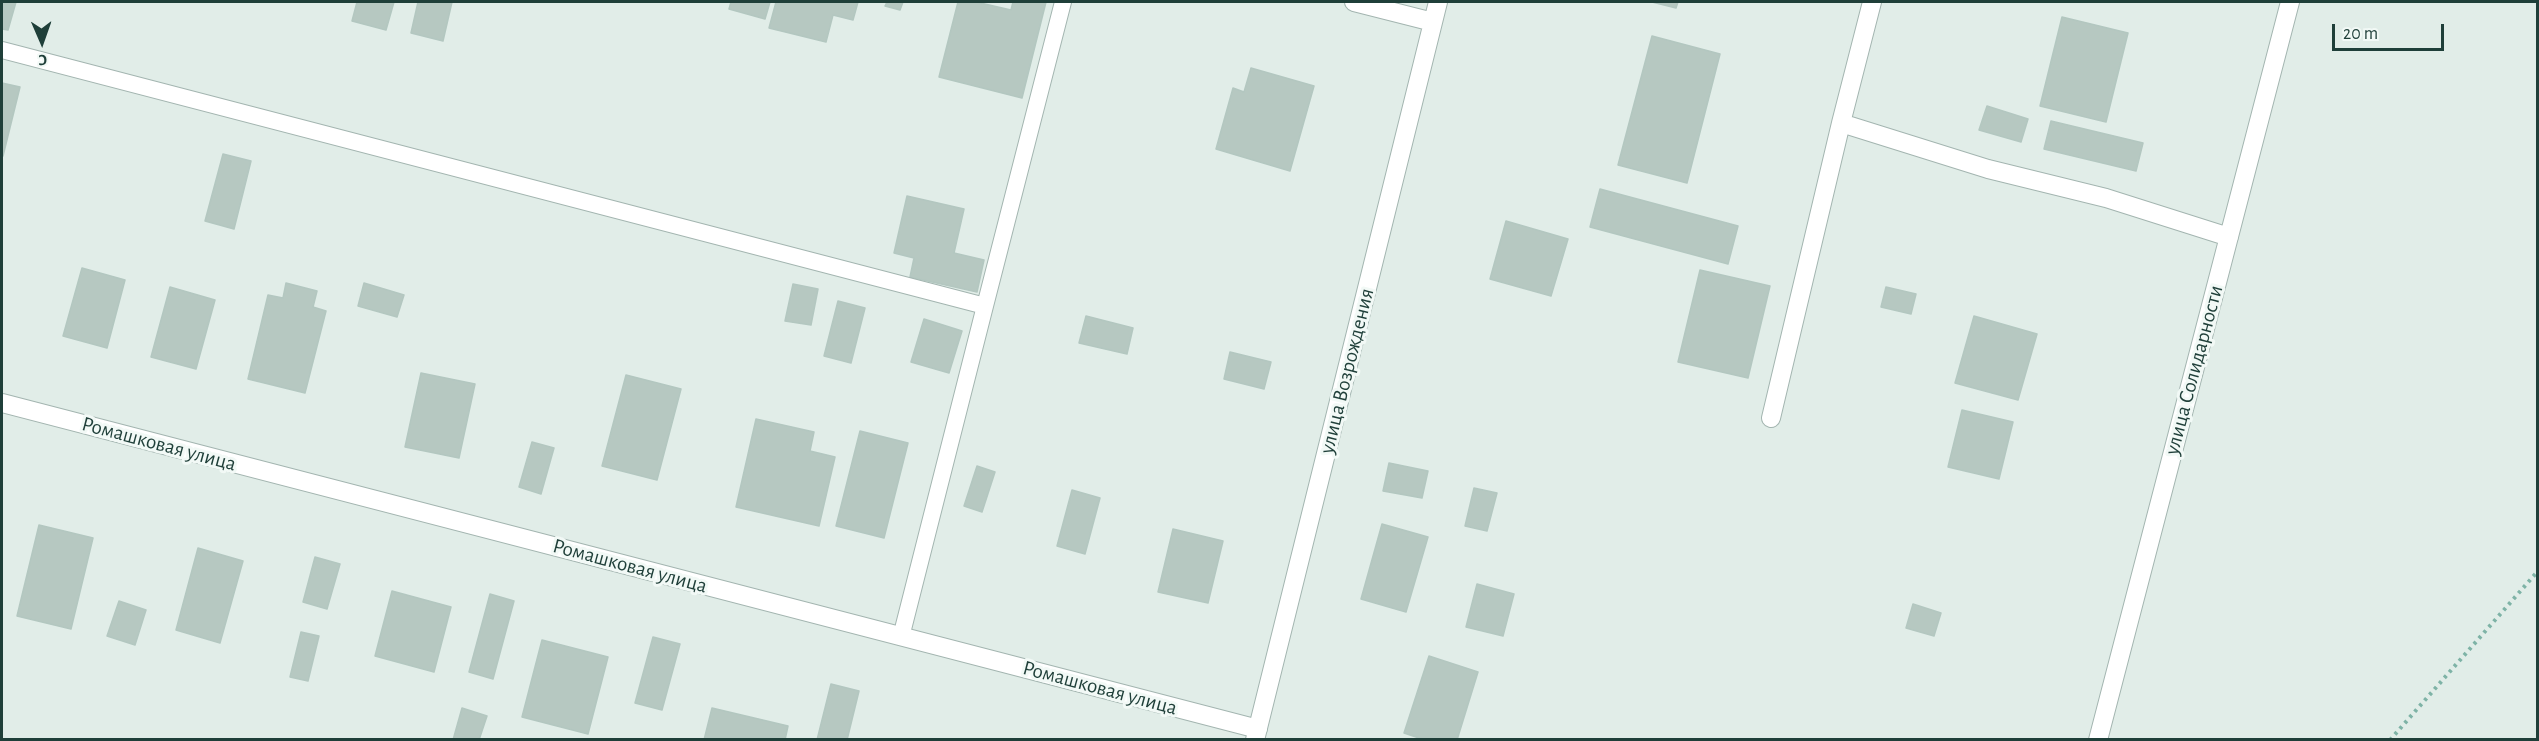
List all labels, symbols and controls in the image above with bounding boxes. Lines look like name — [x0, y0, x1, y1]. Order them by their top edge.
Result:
north arrow — [12, 12, 72, 72]
scale bar — [2335, 12, 2448, 50]
text: 20 m — [2343, 25, 2378, 43]
text: С — [38, 52, 47, 68]
street label: улица Солидарности — [2159, 282, 2229, 458]
street label: улица Возрождения — [1314, 286, 1380, 456]
street label: Ромашковая улица — [79, 411, 239, 477]
street label: Ромашковая улица — [550, 533, 710, 599]
street label: Ромашковая улица — [1020, 655, 1180, 721]

